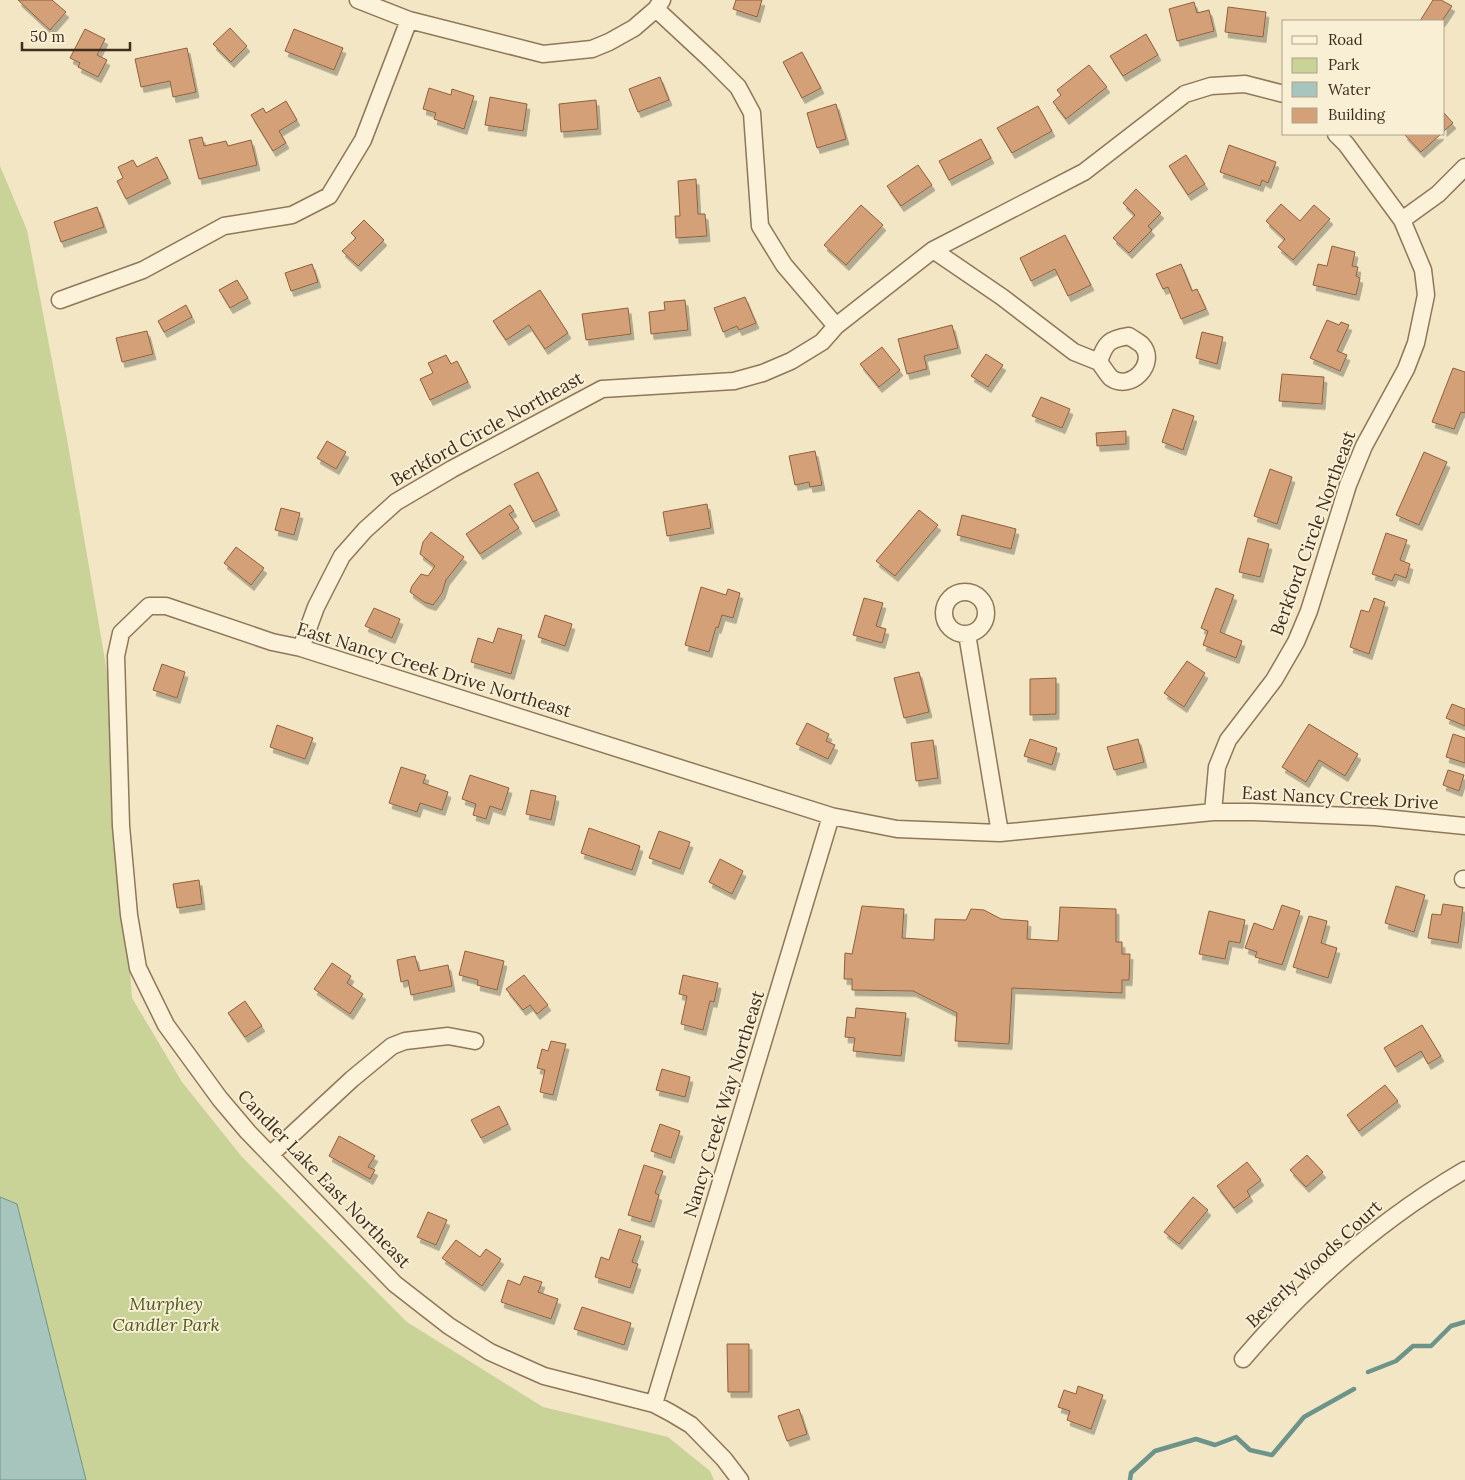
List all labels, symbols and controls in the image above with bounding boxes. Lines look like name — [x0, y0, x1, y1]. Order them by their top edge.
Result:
scale bar — [22, 20, 130, 52]
legend — [1282, 20, 1445, 135]
text: 50 m — [30, 27, 65, 46]
text: Road — [1328, 30, 1363, 49]
text: Park — [1328, 55, 1359, 74]
text: Water — [1328, 80, 1371, 99]
text: Building — [1328, 105, 1386, 124]
street label: Berkford Circle Northeast — [387, 366, 587, 491]
street label: Berkford Circle Northeast — [1265, 427, 1360, 638]
street label: East Nancy Creek Drive Northeast — [294, 617, 574, 722]
street label: East Nancy Creek Drive — [1241, 781, 1439, 814]
street label: Nancy Creek Way Northeast — [678, 988, 769, 1220]
street label: Candler Lake East Northeast — [233, 1085, 416, 1273]
street label: Beverly Woods Court — [1241, 1195, 1386, 1332]
park label: Murphey Candler Park — [112, 1292, 220, 1336]

